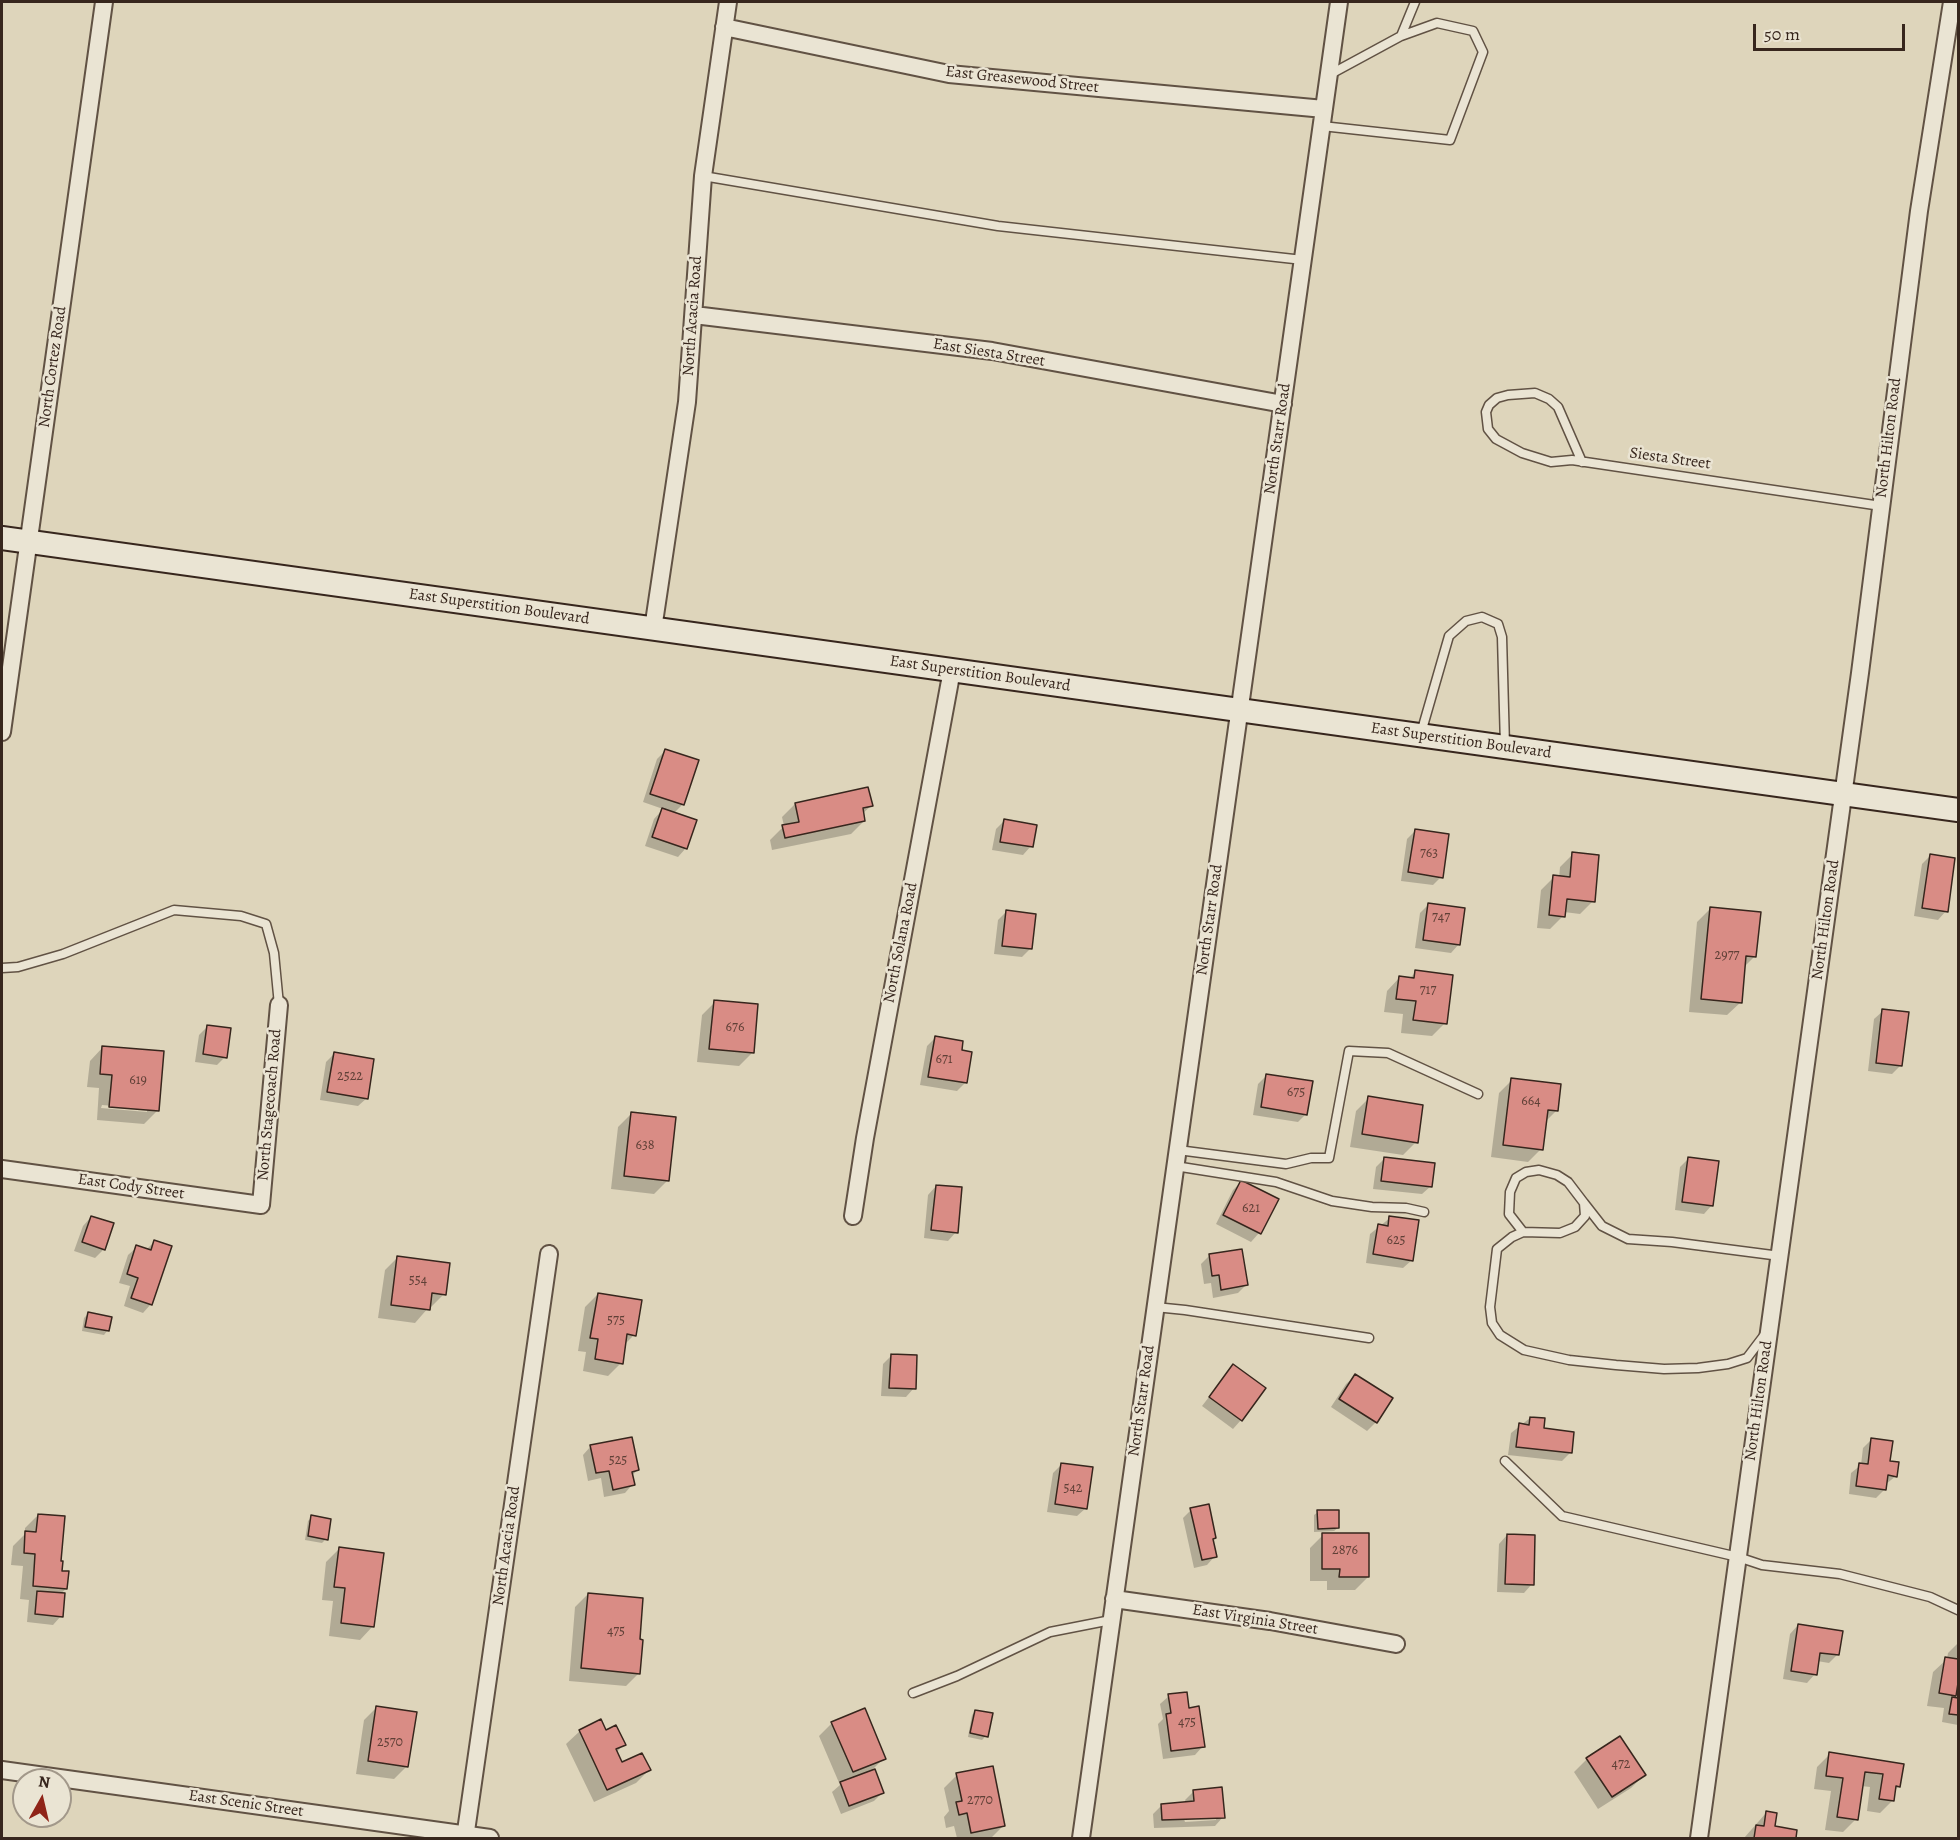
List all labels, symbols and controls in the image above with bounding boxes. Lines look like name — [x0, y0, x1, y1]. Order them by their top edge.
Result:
scale bar — [1756, 12, 1908, 50]
text: 50 m — [1764, 22, 1800, 46]
street label: East Greasewood Street — [944, 62, 1100, 98]
street label: North Acacia Road — [679, 255, 707, 377]
street label: North Cortez Road — [35, 305, 71, 429]
street label: East Siesta Street — [932, 335, 1046, 371]
street label: North Hilton Road — [1872, 377, 1906, 499]
street label: North Starr Road — [1261, 382, 1295, 496]
street label: Siesta Street — [1628, 444, 1712, 474]
street label: East Superstition Boulevard — [407, 585, 591, 629]
street label: East Superstition Boulevard — [888, 652, 1072, 696]
street label: East Superstition Boulevard — [1369, 719, 1553, 763]
house number: 763 — [1420, 846, 1438, 862]
street label: North Hilton Road — [1808, 859, 1844, 981]
street label: North Starr Road — [1193, 863, 1227, 977]
street label: North Solana Road — [880, 881, 922, 1005]
house number: 747 — [1432, 910, 1450, 926]
house number: 2977 — [1715, 948, 1739, 964]
house number: 717 — [1420, 983, 1436, 999]
house number: 676 — [726, 1020, 744, 1036]
street label: North Stagecoach Road — [254, 1028, 286, 1182]
house number: 671 — [935, 1052, 953, 1068]
house number: 2522 — [337, 1069, 363, 1085]
house number: 619 — [129, 1073, 147, 1089]
house number: 675 — [1287, 1085, 1305, 1101]
house number: 664 — [1521, 1094, 1541, 1110]
house number: 638 — [635, 1138, 655, 1154]
street label: East Cody Street — [76, 1170, 186, 1204]
house number: 621 — [1242, 1201, 1260, 1217]
house number: 625 — [1386, 1233, 1406, 1249]
house number: 554 — [409, 1273, 427, 1289]
house number: 575 — [607, 1313, 625, 1329]
street label: North Hilton Road — [1741, 1340, 1777, 1462]
street label: North Starr Road — [1125, 1344, 1159, 1458]
house number: 525 — [609, 1453, 627, 1469]
house number: 542 — [1063, 1481, 1083, 1497]
street label: North Acacia Road — [489, 1485, 525, 1607]
house number: 2876 — [1332, 1543, 1358, 1559]
street label: East Virginia Street — [1191, 1601, 1319, 1639]
house number: 475 — [607, 1624, 625, 1640]
house number: 475 — [1178, 1715, 1196, 1731]
house number: 2570 — [377, 1735, 403, 1751]
house number: 472 — [1612, 1757, 1630, 1773]
north arrow — [12, 1768, 72, 1828]
text: N — [37, 1770, 52, 1794]
street label: East Scenic Street — [187, 1786, 305, 1822]
house number: 2770 — [967, 1793, 993, 1809]

